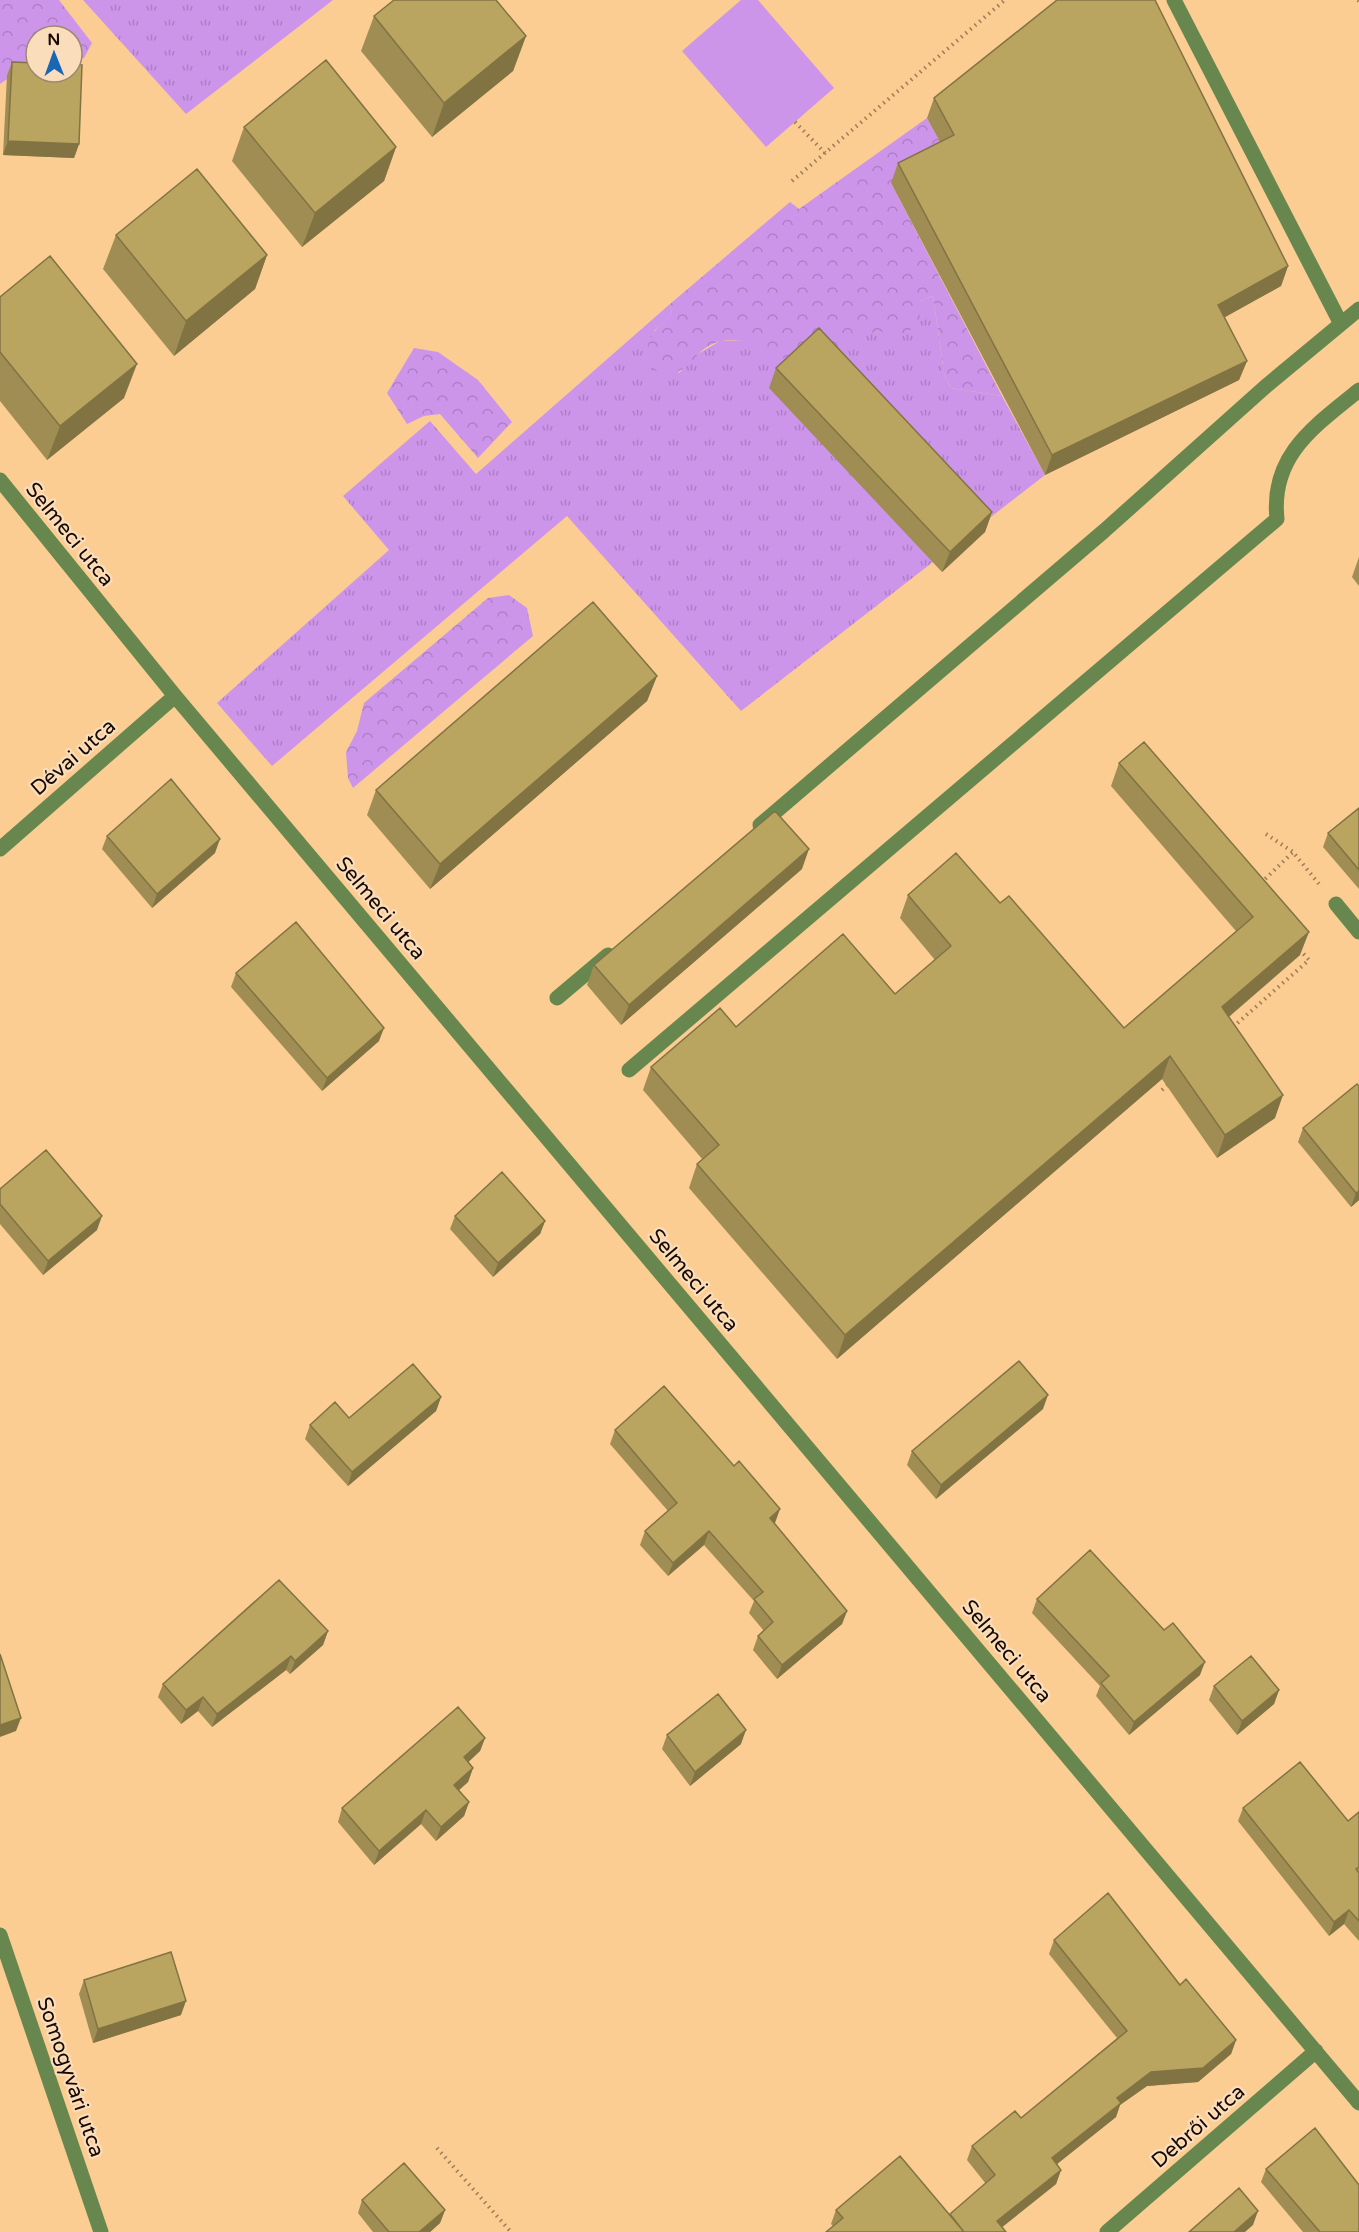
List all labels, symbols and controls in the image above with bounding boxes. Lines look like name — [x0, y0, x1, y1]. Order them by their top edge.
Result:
north arrow — [24, 24, 84, 84]
text: N — [47, 30, 60, 50]
street label: Selmeci utca — [20, 477, 119, 591]
street label: Dévai utca — [26, 714, 121, 801]
street label: Selmeci utca — [330, 852, 431, 965]
street label: Selmeci utca — [643, 1224, 744, 1337]
street label: Selmeci utca — [956, 1595, 1057, 1708]
street label: Somogyvári utca — [31, 1994, 110, 2160]
street label: Debrői utca — [1147, 2079, 1250, 2174]

